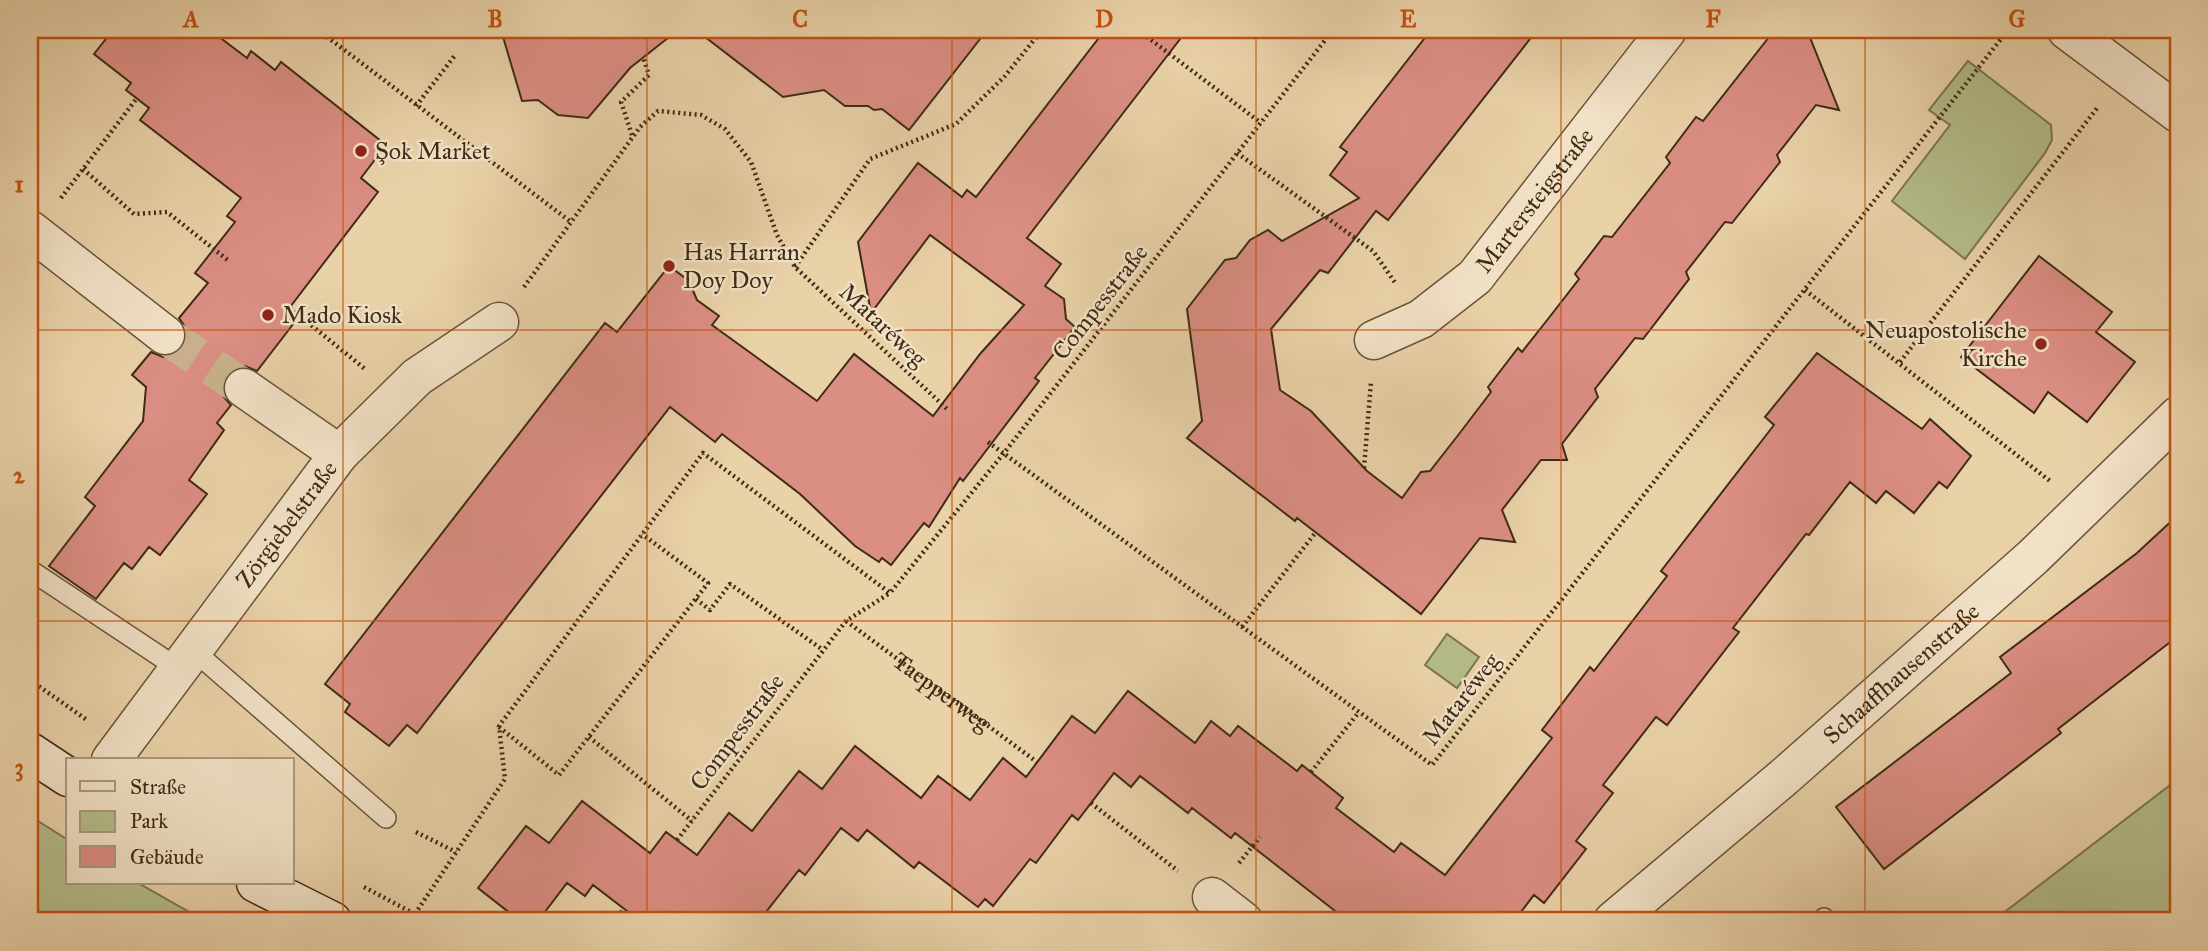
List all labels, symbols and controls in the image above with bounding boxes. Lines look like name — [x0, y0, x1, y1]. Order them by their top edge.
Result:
text: A — [181, 5, 199, 33]
text: B — [487, 5, 503, 33]
text: C — [792, 5, 808, 33]
text: D — [1095, 5, 1113, 33]
text: E — [1400, 5, 1417, 33]
text: F — [1705, 5, 1721, 33]
text: G — [2009, 5, 2026, 33]
street label: Martersteigstraße — [1469, 122, 1600, 279]
place label: Şok Market — [375, 136, 491, 166]
marker: Şok Market — [353, 143, 369, 159]
text: 1 — [14, 170, 24, 198]
place label: Has Harran Doy Doy — [683, 237, 800, 295]
street label: Compesstraße — [1046, 238, 1154, 366]
marker: Has Harran Doy Doy — [661, 258, 677, 274]
street label: Mataréweg — [833, 277, 934, 374]
place label: Mado Kiosk — [282, 300, 403, 330]
marker: Mado Kiosk — [260, 307, 276, 323]
place label: Neuapostolische Kirche — [1865, 315, 2027, 373]
marker: Neuapostolische Kirche — [2033, 336, 2049, 352]
street label: Zörgiebelstraße — [230, 455, 344, 594]
text: 2 — [13, 461, 25, 489]
street label: Schaaffhausenstraße — [1817, 596, 1986, 750]
street label: Taepperweg — [887, 645, 998, 738]
street label: Mataréweg — [1416, 646, 1507, 751]
street label: Compesstraße — [683, 668, 791, 796]
text: 3 — [14, 753, 24, 782]
legend — [66, 758, 294, 884]
text: Straße — [130, 774, 186, 800]
text: Park — [130, 808, 168, 834]
text: Gebäude — [130, 844, 204, 870]

